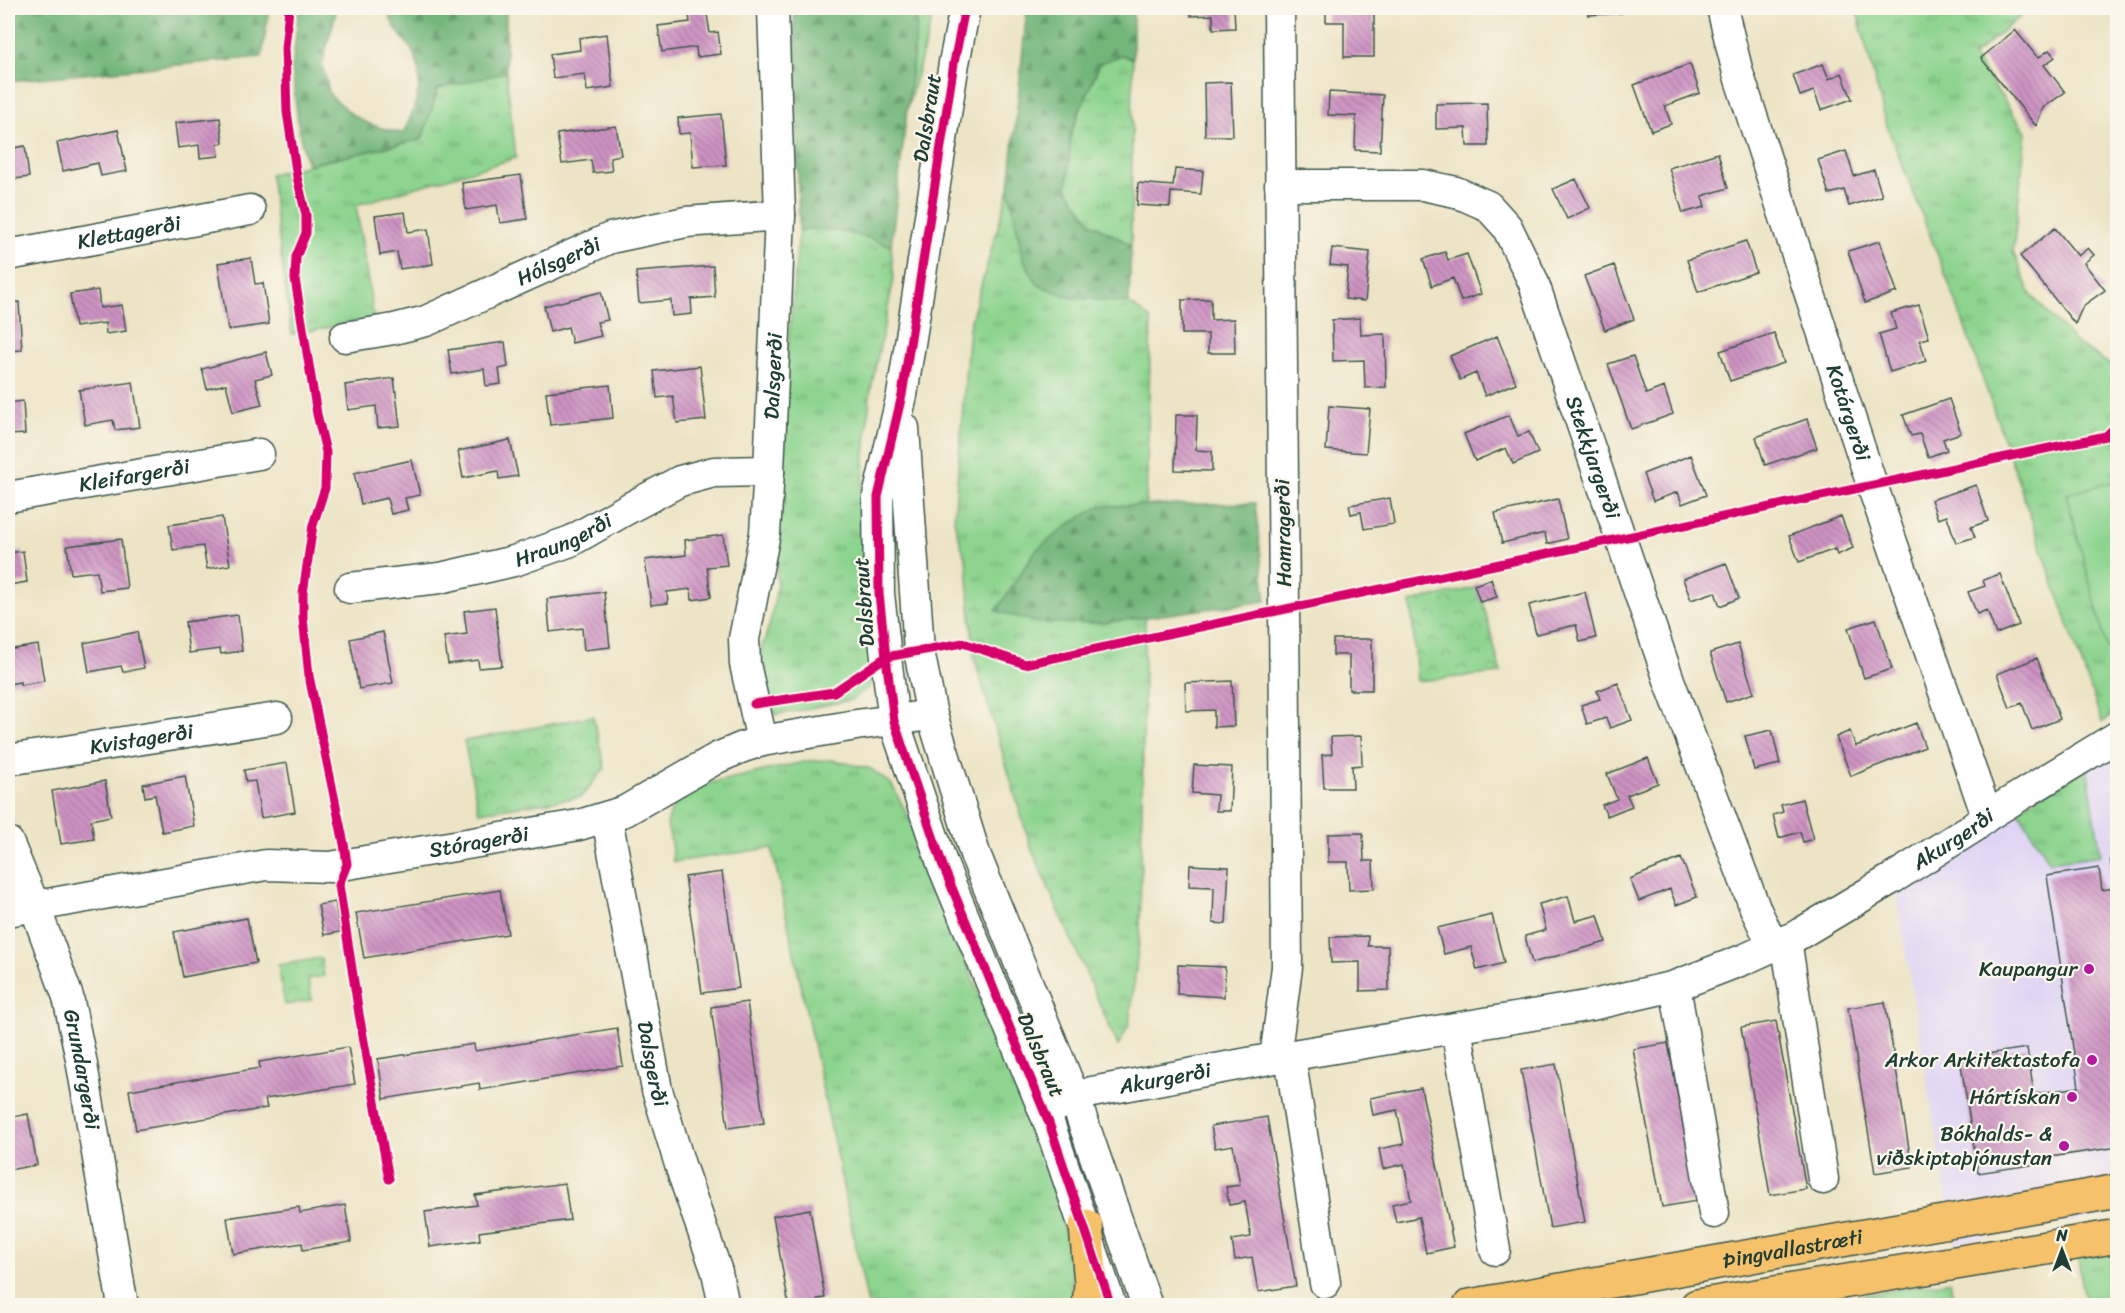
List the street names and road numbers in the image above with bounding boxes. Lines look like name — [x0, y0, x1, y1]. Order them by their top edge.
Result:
street label: Dalsbraut — [901, 71, 953, 165]
street label: Klettagerði — [74, 204, 185, 261]
street label: Hólsgerði — [510, 225, 608, 297]
street label: Dalsgerði — [752, 331, 794, 420]
street label: Kotárgerði — [1815, 359, 1882, 467]
street label: Stekkjargerði — [1554, 390, 1632, 525]
street label: Kleifargerði — [76, 447, 194, 504]
street label: Hamragerði — [1263, 477, 1303, 587]
street label: Hraungerði — [509, 502, 621, 578]
street label: Dalsbraut — [842, 556, 886, 648]
street label: Kvistagerði — [87, 712, 197, 766]
street label: Akurgerði — [1903, 796, 2003, 881]
street label: Stóragerði — [426, 815, 533, 869]
street label: Grundargerði — [52, 1006, 112, 1134]
street label: Dalsbraut — [1006, 1006, 1076, 1104]
street label: Dalsgerði — [626, 1018, 680, 1113]
street label: Akurgerði — [1115, 1051, 1215, 1106]
street label: Þingvallastræti — [1720, 1217, 1867, 1280]

